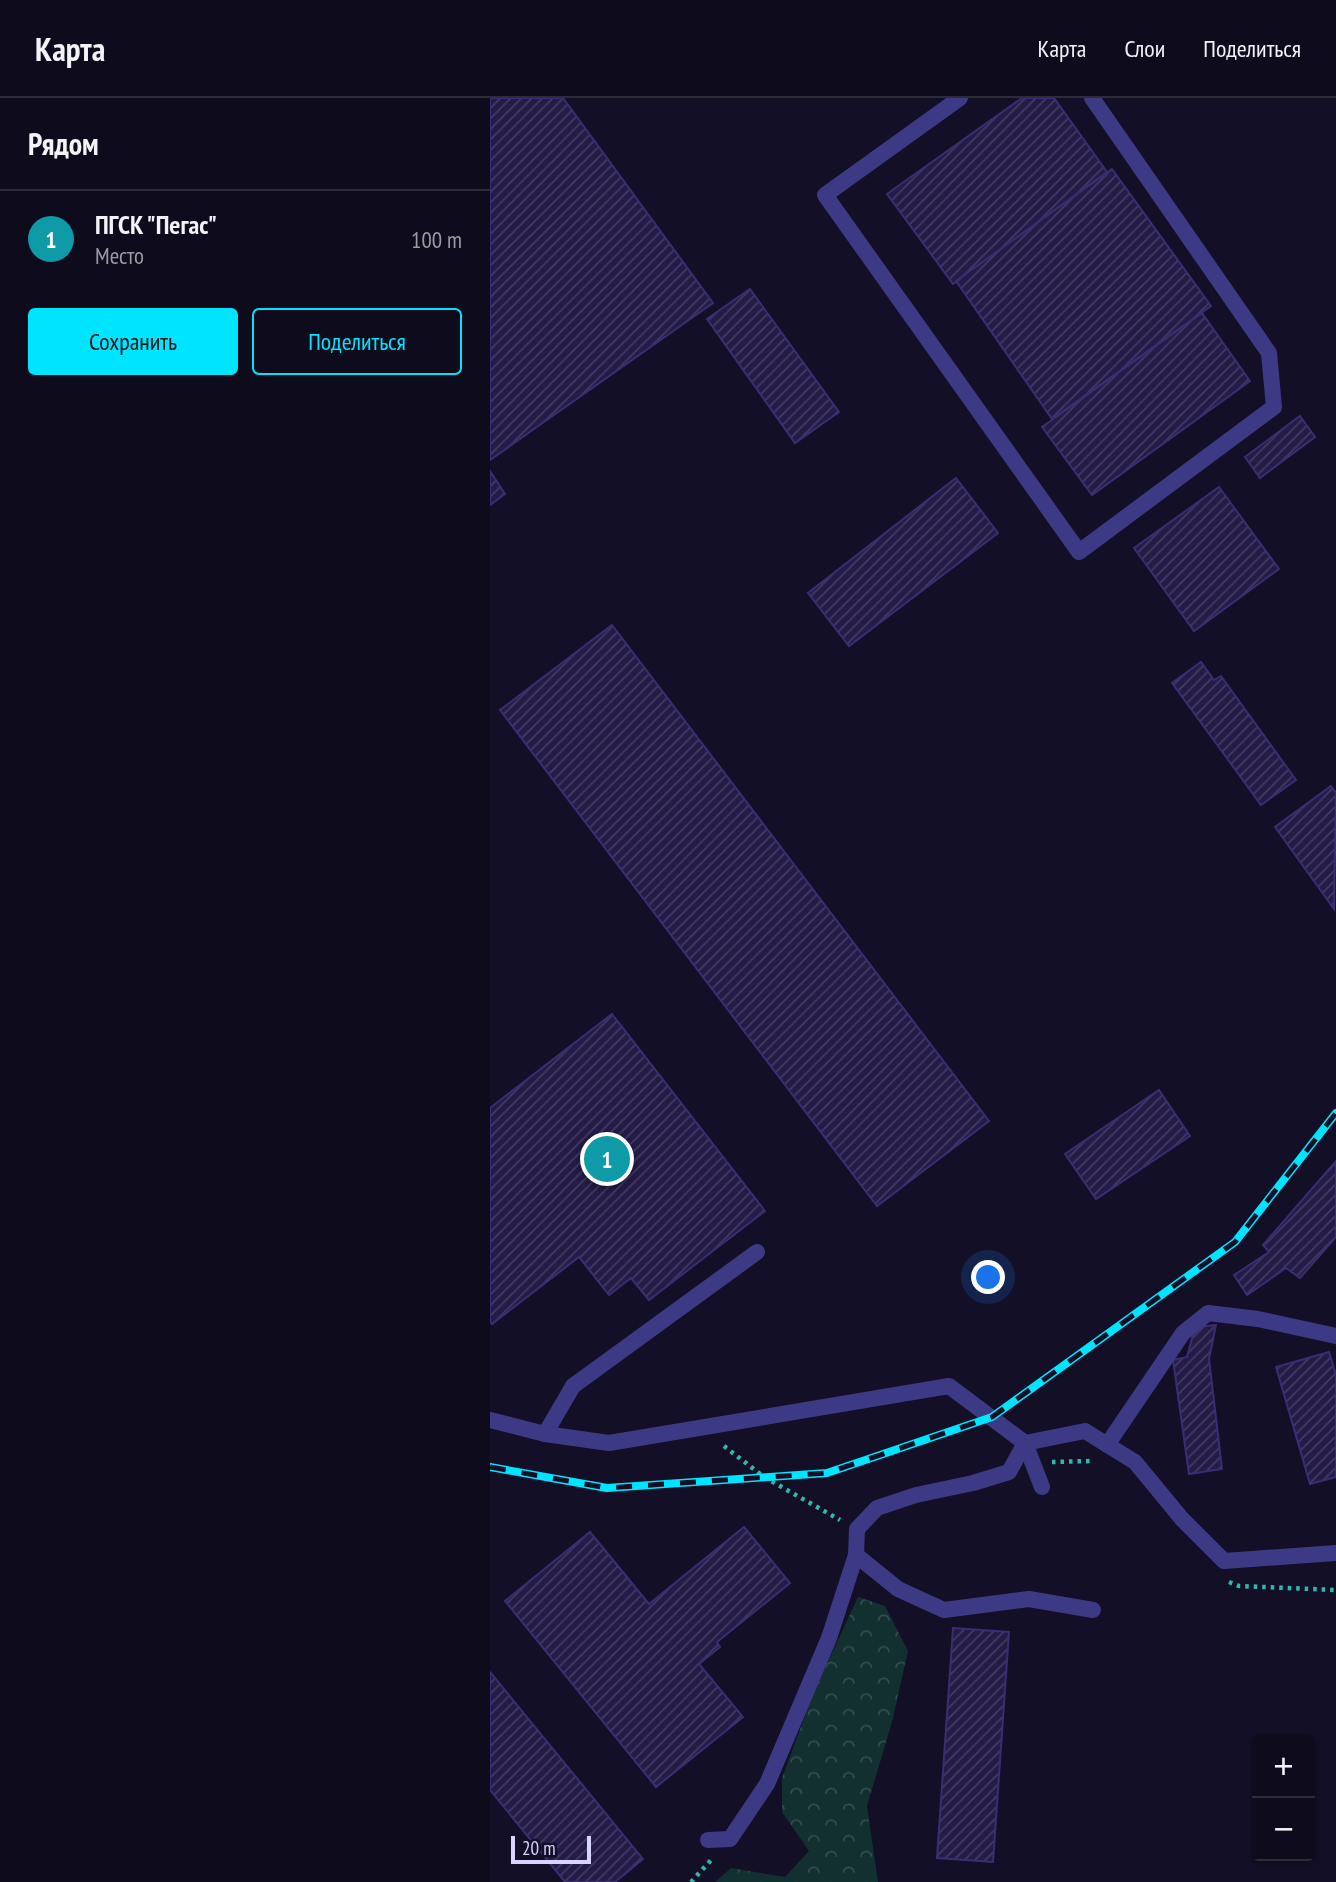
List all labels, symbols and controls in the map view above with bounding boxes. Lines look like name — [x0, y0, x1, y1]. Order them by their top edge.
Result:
text: Карта — [35, 27, 105, 70]
text: Карта — [1038, 33, 1086, 64]
text: Слои — [1124, 33, 1165, 64]
text: Поделиться — [1203, 33, 1301, 64]
text: Рядом — [28, 124, 99, 163]
text: ПГСК "Пегас" — [95, 208, 217, 241]
text: 1 — [46, 225, 57, 254]
text: 100 m — [411, 225, 462, 254]
text: Место — [95, 241, 144, 270]
button: Сохранить — [28, 308, 238, 375]
button: Поделиться — [252, 308, 462, 375]
pin: 1 — [584, 1133, 630, 1185]
your location — [971, 1260, 1005, 1294]
map controls — [1252, 1735, 1315, 1861]
button: + — [1252, 1735, 1315, 1798]
button: − — [1252, 1798, 1315, 1861]
scale bar — [511, 1833, 592, 1865]
text: 20 m — [522, 1836, 556, 1860]

